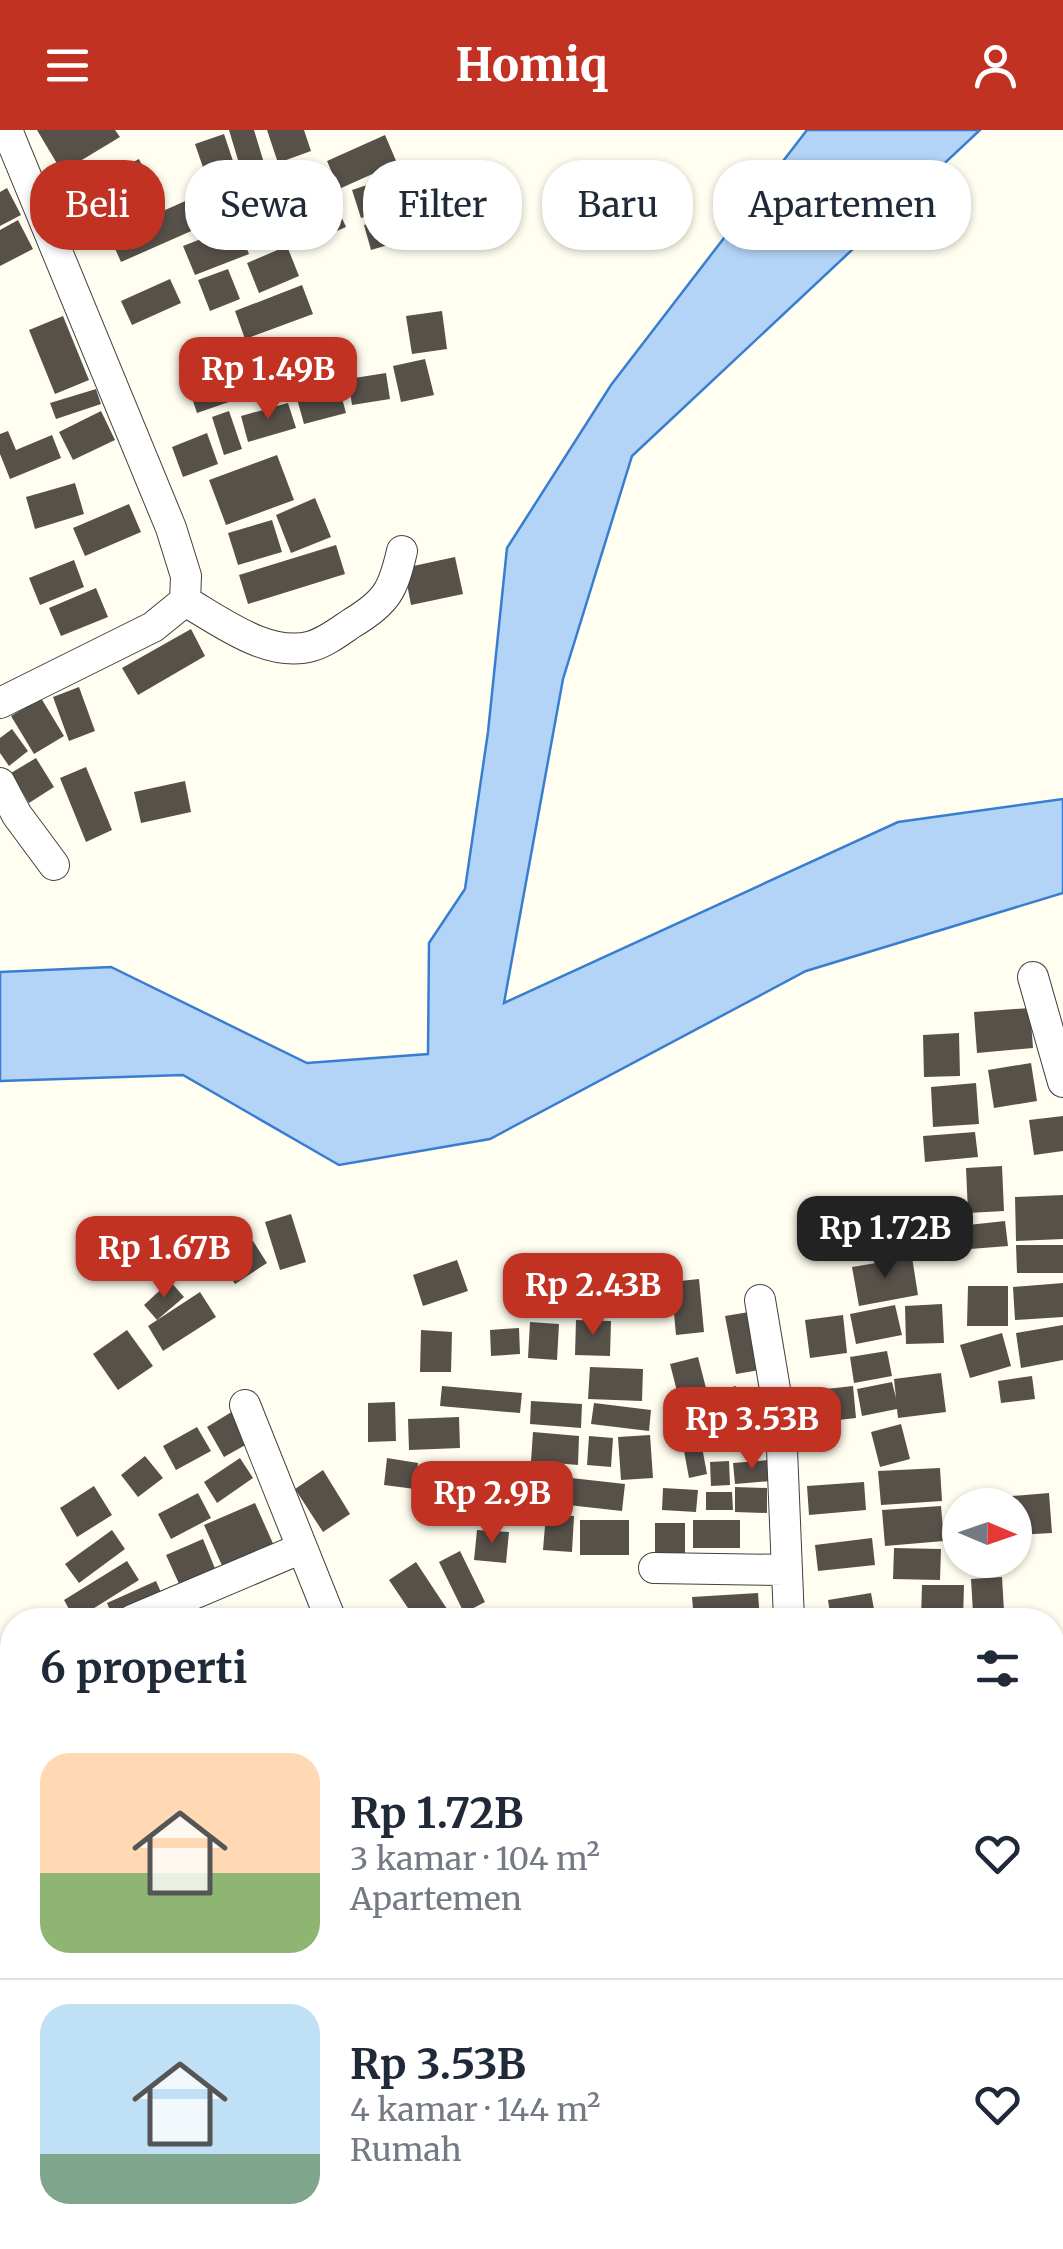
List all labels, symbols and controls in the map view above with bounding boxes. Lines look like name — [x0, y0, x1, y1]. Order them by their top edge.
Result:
text: Homiq — [455, 37, 608, 93]
icon: menu — [40, 38, 95, 93]
icon: person — [968, 38, 1023, 93]
chip: Beli — [30, 160, 165, 250]
chip: Sewa — [185, 160, 343, 250]
chip: Filter — [363, 160, 522, 250]
chip: Baru — [542, 160, 693, 250]
chip: Apartemen — [713, 160, 971, 250]
pin: Rp 1.49B — [165, 337, 371, 422]
text: Rp 1.49B — [201, 349, 335, 389]
pin: Rp 1.72B — [782, 1196, 988, 1281]
text: Rp 1.72B — [819, 1208, 951, 1248]
pin: Rp 1.67B — [61, 1216, 267, 1301]
text: Rp 1.67B — [98, 1228, 230, 1268]
pin: Rp 2.43B — [490, 1253, 696, 1338]
text: Rp 2.43B — [525, 1265, 661, 1305]
pin: Rp 3.53B — [649, 1387, 855, 1472]
text: Rp 3.53B — [685, 1399, 819, 1439]
pin: Rp 2.9B — [400, 1461, 584, 1546]
text: Rp 2.9B — [433, 1473, 551, 1513]
north arrow — [942, 1488, 1032, 1578]
map controls — [942, 1488, 1032, 1578]
icon: filters — [970, 1641, 1025, 1696]
text: 6 properti — [40, 1642, 247, 1694]
text: Rp 1.72B — [350, 1787, 523, 1839]
icon: home — [120, 1793, 240, 1913]
icon: heart — [970, 1826, 1025, 1881]
text: 3 kamar · 104 m² — [350, 1839, 600, 1879]
text: Apartemen — [350, 1879, 522, 1919]
text: Rp 3.53B — [350, 2038, 526, 2090]
icon: home — [120, 2044, 240, 2164]
icon: heart — [970, 2077, 1025, 2132]
text: 4 kamar · 144 m² — [350, 2090, 600, 2130]
text: Rumah — [350, 2130, 462, 2170]

